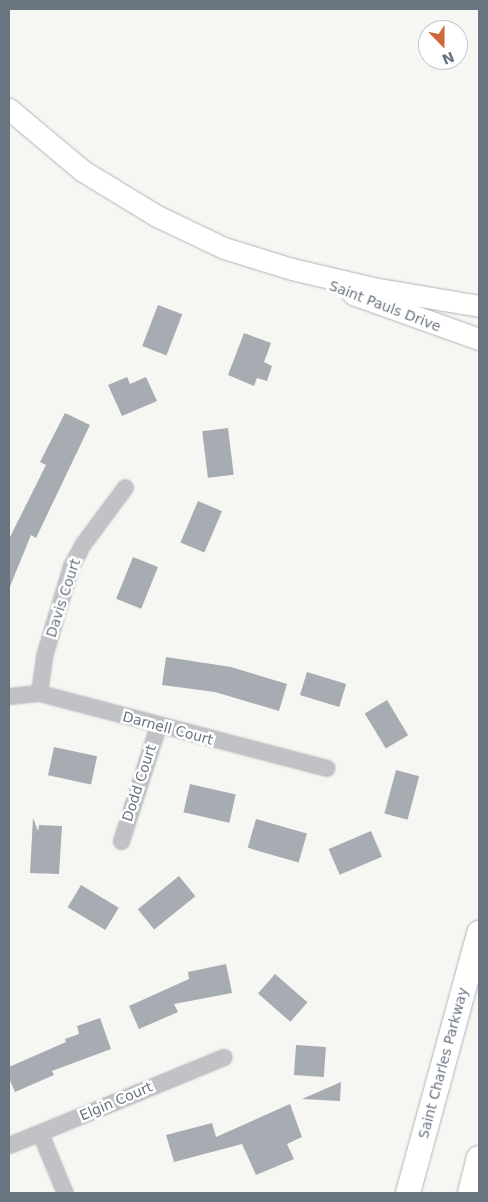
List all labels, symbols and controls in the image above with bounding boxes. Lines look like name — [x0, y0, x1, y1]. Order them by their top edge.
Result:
north arrow — [418, 20, 468, 70]
text: N — [440, 48, 457, 68]
street label: Saint Pauls Drive — [327, 277, 443, 335]
street label: Davis Court — [42, 557, 84, 639]
street label: Darnell Court — [121, 708, 215, 748]
street label: Dodd Court — [119, 742, 159, 824]
street label: Saint Charles Parkway — [415, 985, 471, 1141]
street label: Elgin Court — [77, 1078, 155, 1124]

